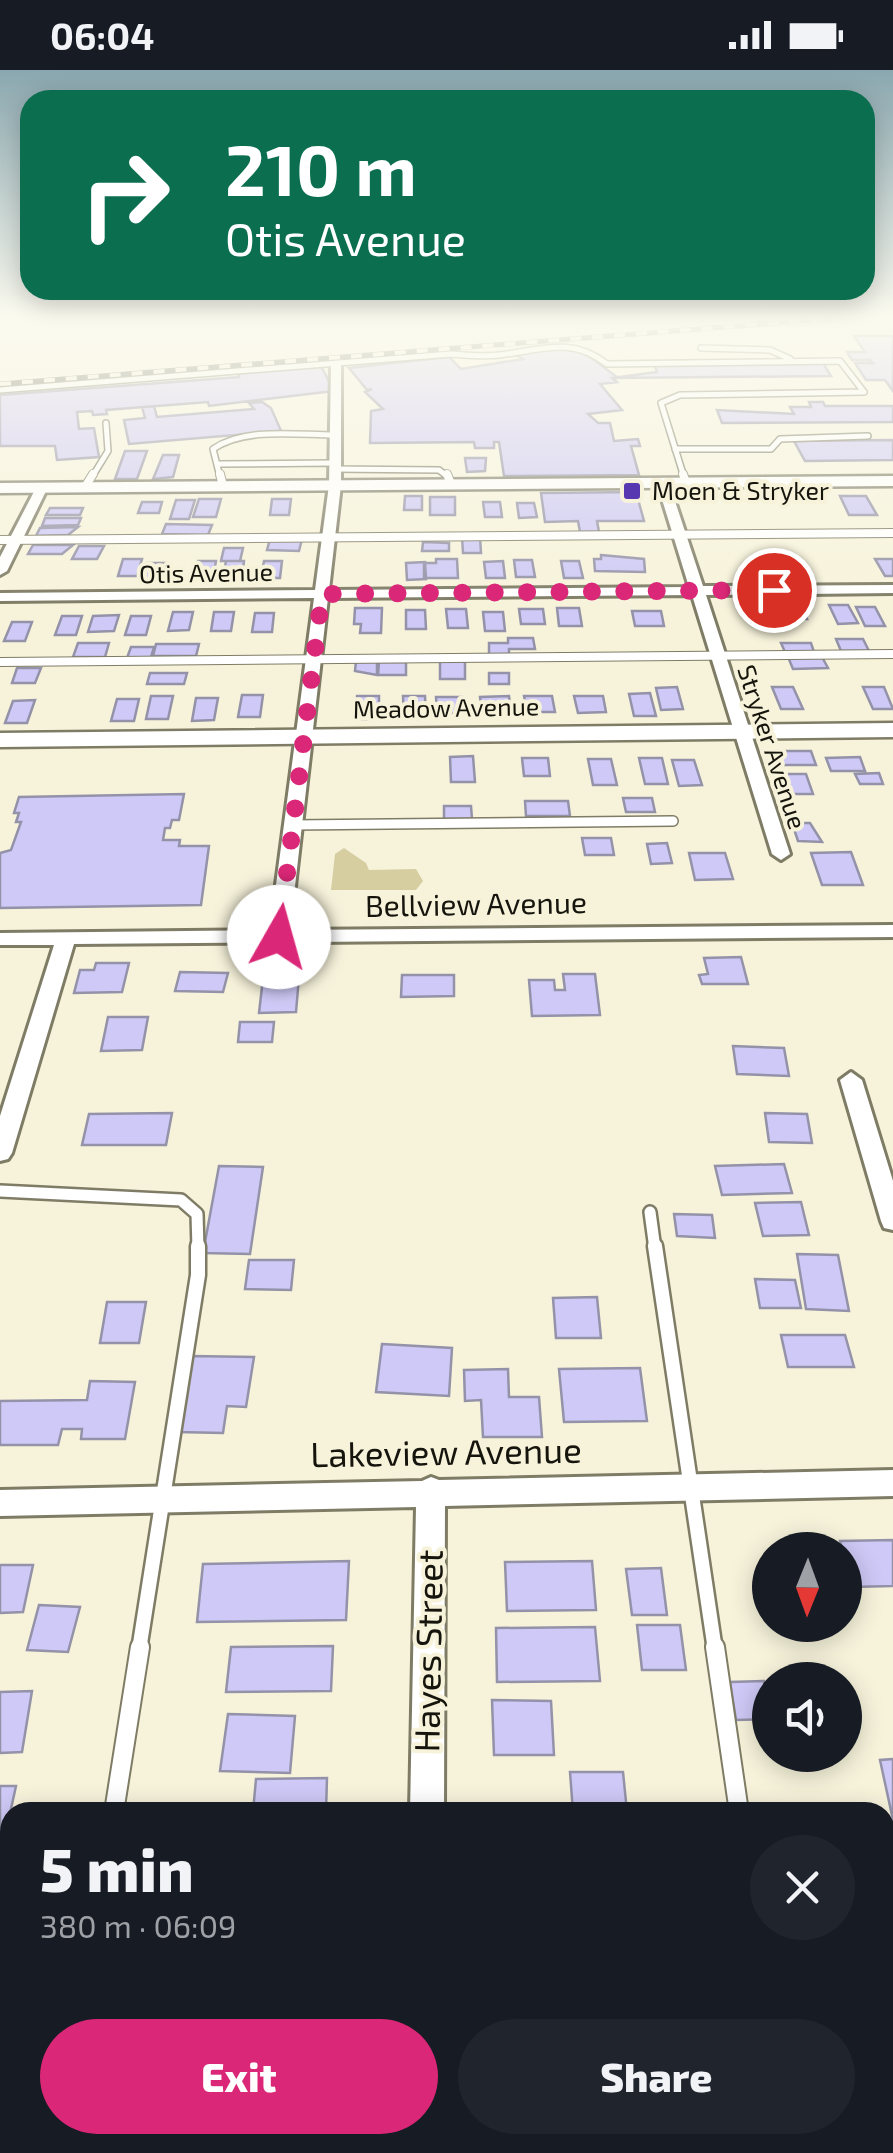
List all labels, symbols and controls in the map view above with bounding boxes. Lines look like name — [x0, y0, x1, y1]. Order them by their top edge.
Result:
text: 06:04 — [50, 12, 154, 58]
text: 210 m — [225, 126, 417, 210]
icon: right — [60, 130, 190, 260]
text: Otis Avenue — [225, 211, 466, 265]
place label: Moen & Stryker — [652, 475, 829, 505]
marker: Moen & Stryker — [621, 480, 643, 502]
pin — [732, 548, 817, 633]
street label: Otis Avenue — [139, 556, 273, 588]
icon: arrive — [747, 563, 802, 618]
street label: Stryker Avenue — [732, 661, 814, 832]
street label: Meadow Avenue — [353, 690, 539, 724]
street label: Bellview Avenue — [365, 883, 587, 923]
position arrow — [227, 885, 331, 989]
street label: Lakeview Avenue — [310, 1428, 582, 1474]
north arrow — [752, 1532, 862, 1642]
map controls — [752, 1532, 862, 1772]
street label: Hayes Street — [404, 1549, 450, 1753]
button: sound — [752, 1662, 862, 1772]
text: 5 min — [40, 1832, 194, 1904]
button: close — [750, 1835, 855, 1940]
text: 380 m · 06:09 — [40, 1906, 236, 1944]
button: Exit — [40, 2019, 438, 2134]
button: Share — [458, 2019, 855, 2134]

